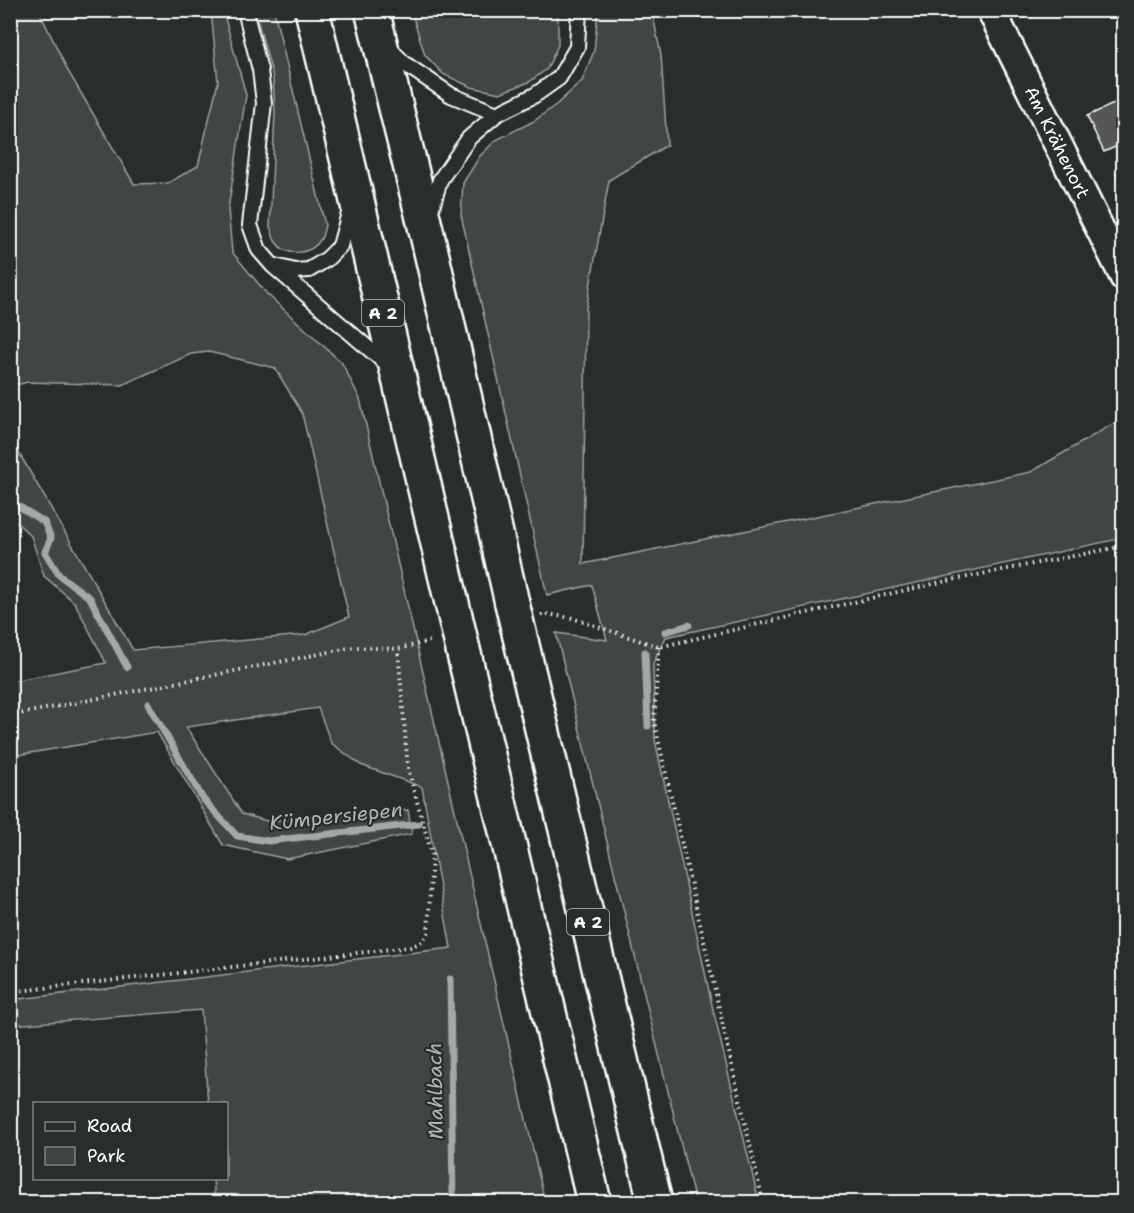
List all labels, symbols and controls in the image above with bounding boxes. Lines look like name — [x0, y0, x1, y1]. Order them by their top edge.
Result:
street label: Am Krähenort — [1019, 82, 1095, 203]
road number: A 2 — [362, 300, 404, 326]
water label: Kümpersiepen — [268, 796, 404, 836]
road number: A 2 — [567, 909, 609, 935]
water label: Mahlbach — [421, 1042, 449, 1140]
legend — [33, 1102, 228, 1180]
text: Road — [87, 1114, 132, 1138]
text: Park — [87, 1144, 126, 1168]

